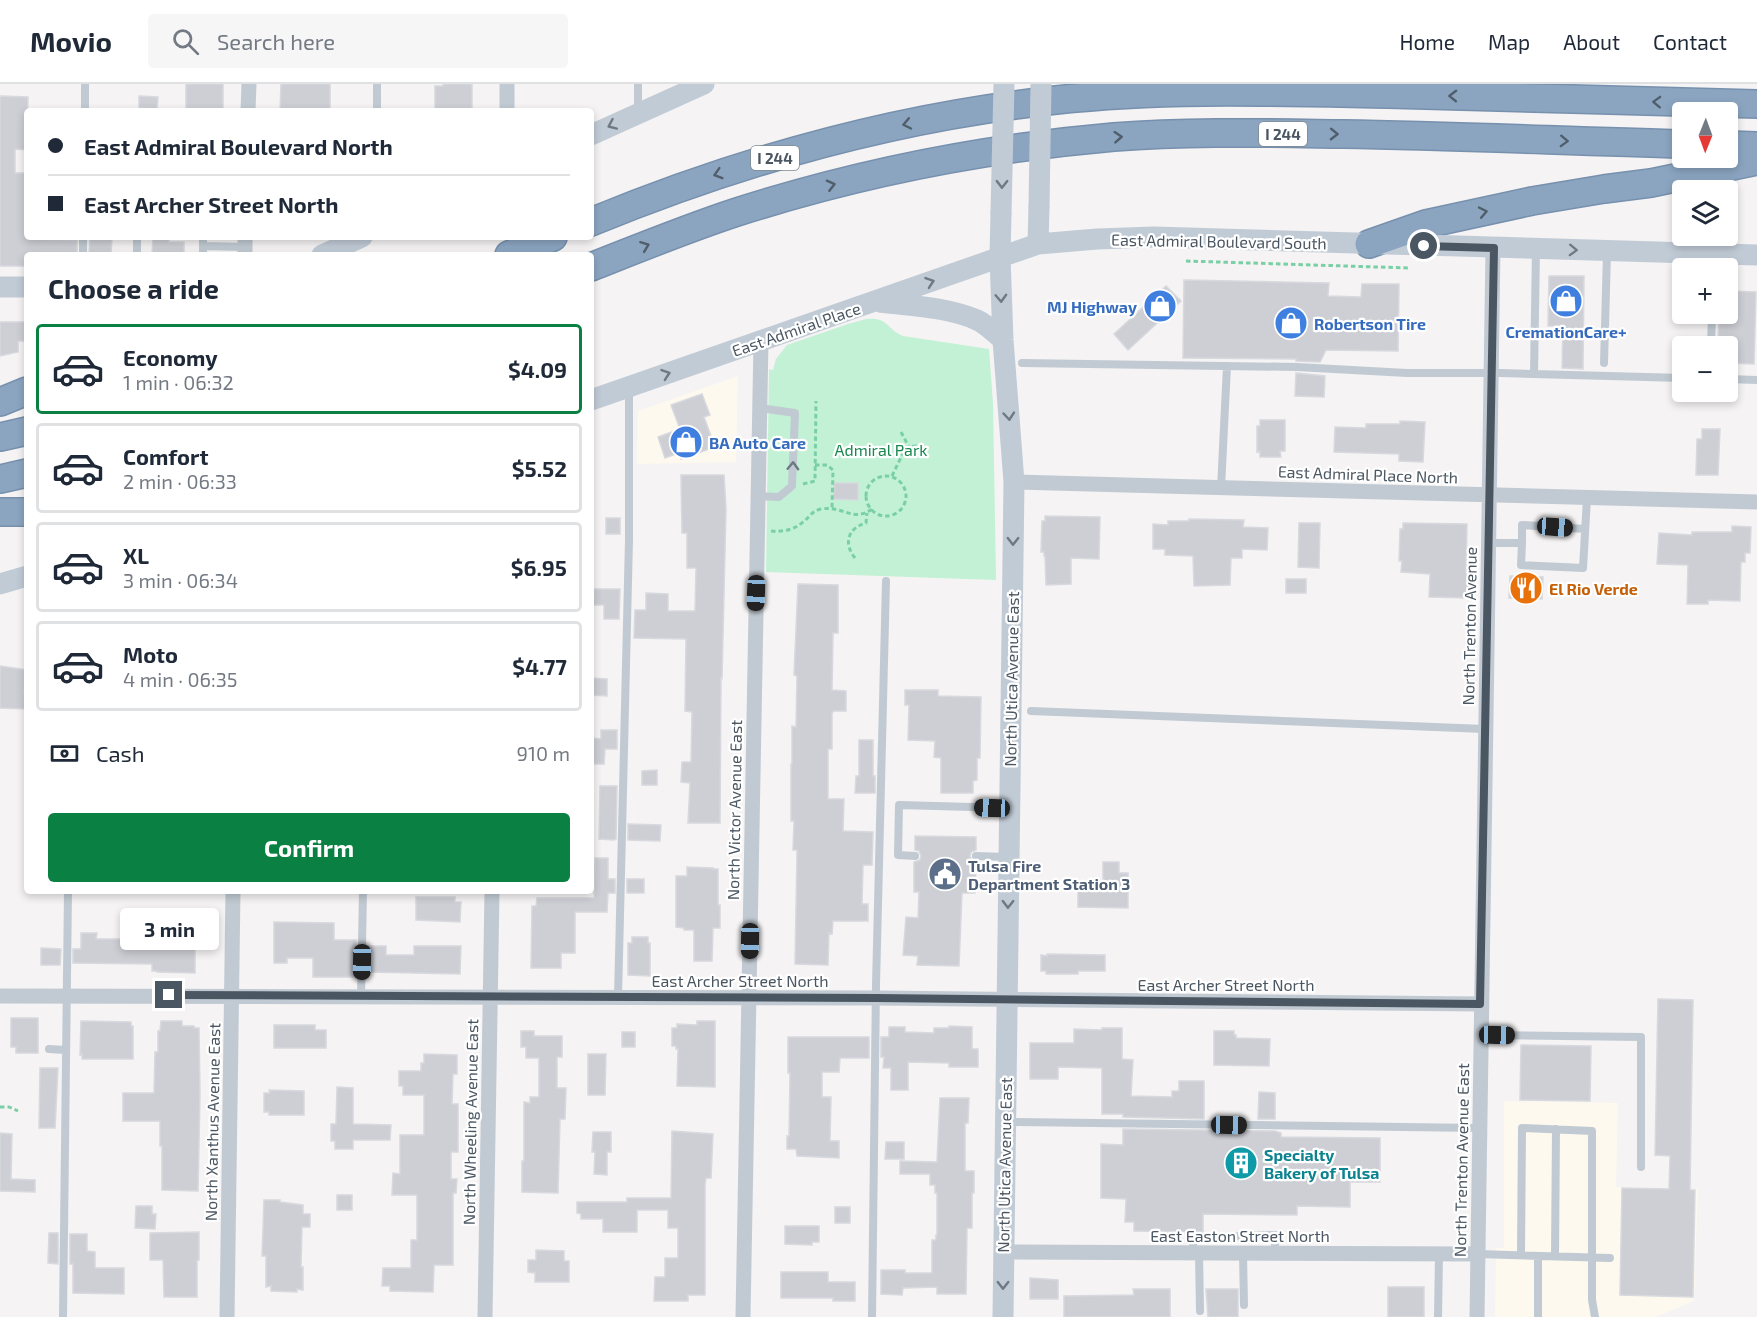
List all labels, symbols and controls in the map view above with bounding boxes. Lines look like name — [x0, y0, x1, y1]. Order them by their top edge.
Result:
search box — [148, 14, 568, 68]
text: Movio — [30, 24, 112, 58]
icon: search — [169, 25, 202, 58]
text: Search here — [217, 28, 335, 54]
text: Home — [1399, 29, 1455, 54]
text: Map — [1488, 29, 1530, 54]
text: About — [1563, 29, 1620, 54]
text: Contact — [1653, 29, 1727, 54]
one-way arrow — [1448, 90, 1457, 102]
one-way arrow — [1652, 95, 1661, 108]
north arrow — [1672, 102, 1738, 168]
map controls — [1672, 102, 1738, 402]
one-way arrow — [902, 117, 912, 130]
one-way arrow — [608, 118, 619, 130]
road number: I 244 — [1259, 122, 1307, 146]
one-way arrow — [1330, 128, 1339, 140]
one-way arrow — [1114, 131, 1123, 144]
text: East Admiral Boulevard North — [84, 133, 393, 159]
one-way arrow — [1560, 134, 1569, 147]
road number: I 244 — [751, 146, 799, 170]
one-way arrow — [713, 167, 724, 180]
one-way arrow — [825, 180, 835, 192]
one-way arrow — [995, 180, 1008, 189]
button: layers — [1672, 180, 1738, 246]
text: East Archer Street North — [84, 191, 338, 217]
one-way arrow — [1478, 206, 1488, 219]
street label: East Admiral Boulevard South — [1111, 230, 1327, 252]
route start — [1410, 232, 1437, 259]
one-way arrow — [640, 240, 650, 253]
one-way arrow — [1568, 244, 1577, 256]
button: + — [1672, 258, 1738, 324]
text: Choose a ride — [48, 272, 219, 304]
one-way arrow — [924, 276, 935, 289]
shop icon: CremationCare+ — [1548, 283, 1584, 319]
shop icon: MJ Highway — [1142, 288, 1178, 324]
one-way arrow — [995, 294, 1008, 303]
place label: MJ Highway — [1047, 297, 1137, 317]
street label: East Admiral Place — [729, 298, 863, 360]
shop icon: Robertson Tire — [1273, 305, 1309, 341]
place label: Robertson Tire — [1314, 314, 1426, 333]
place label: CremationCare+ — [1505, 322, 1627, 341]
button: − — [1672, 336, 1738, 402]
icon: car — [51, 342, 105, 396]
text: Economy — [123, 344, 218, 370]
text: $4.09 — [508, 356, 567, 382]
one-way arrow — [660, 368, 671, 381]
text: 1 min · 06:32 — [123, 370, 234, 394]
one-way arrow — [1002, 412, 1015, 421]
shop icon: BA Auto Care — [668, 424, 704, 460]
place label: BA Auto Care — [709, 433, 806, 452]
park label: Admiral Park — [835, 440, 927, 459]
icon: car — [51, 441, 105, 495]
text: Comfort — [123, 443, 208, 469]
text: $5.52 — [512, 455, 567, 481]
one-way arrow — [787, 461, 799, 470]
street label: East Admiral Place North — [1278, 461, 1458, 487]
text: 2 min · 06:33 — [123, 469, 237, 493]
car — [1536, 517, 1574, 537]
one-way arrow — [1007, 536, 1019, 545]
icon: car — [51, 540, 105, 594]
text: XL — [123, 542, 149, 568]
street label: North Trenton Avenue — [1458, 547, 1480, 705]
text: $6.95 — [511, 554, 567, 580]
text: 3 min · 06:34 — [123, 568, 238, 592]
restaurant icon: El Rio Verde — [1508, 570, 1544, 606]
car — [746, 575, 766, 611]
place label: El Rio Verde — [1549, 579, 1638, 598]
street label: North Utica Avenue East — [1000, 591, 1022, 767]
icon: car — [51, 639, 105, 693]
text: Moto — [123, 641, 178, 667]
text: $4.77 — [512, 653, 567, 679]
text: 4 min · 06:35 — [123, 667, 238, 691]
street label: North Victor Avenue East — [723, 720, 745, 900]
icon: cash — [48, 737, 81, 770]
text: Cash — [96, 740, 145, 766]
text: 910 m — [517, 741, 570, 765]
car — [974, 798, 1010, 818]
button: Confirm — [48, 813, 570, 882]
public building icon: Tulsa Fire Department Station 3 — [927, 856, 963, 892]
place label: Tulsa Fire Department Station 3 — [968, 856, 1130, 893]
one-way arrow — [1001, 899, 1014, 908]
callout: 3 min — [120, 908, 219, 950]
text: 3 min — [144, 917, 195, 941]
car — [741, 923, 759, 959]
car — [353, 944, 371, 980]
street label: East Archer Street North — [652, 971, 828, 990]
street label: East Archer Street North — [1138, 975, 1314, 994]
route end — [155, 981, 182, 1008]
street label: North Wheeling Avenue East — [459, 1019, 481, 1225]
street label: North Xanthus Avenue East — [201, 1023, 223, 1221]
car — [1479, 1026, 1515, 1044]
street label: North Trenton Avenue East — [1450, 1063, 1472, 1257]
street label: North Utica Avenue East — [993, 1077, 1015, 1253]
car — [1211, 1116, 1247, 1134]
building icon: Specialty Bakery of Tulsa — [1223, 1145, 1259, 1181]
place label: Specialty Bakery of Tulsa — [1264, 1145, 1379, 1183]
street label: East Easton Street North — [1150, 1226, 1330, 1245]
one-way arrow — [997, 1280, 1009, 1289]

